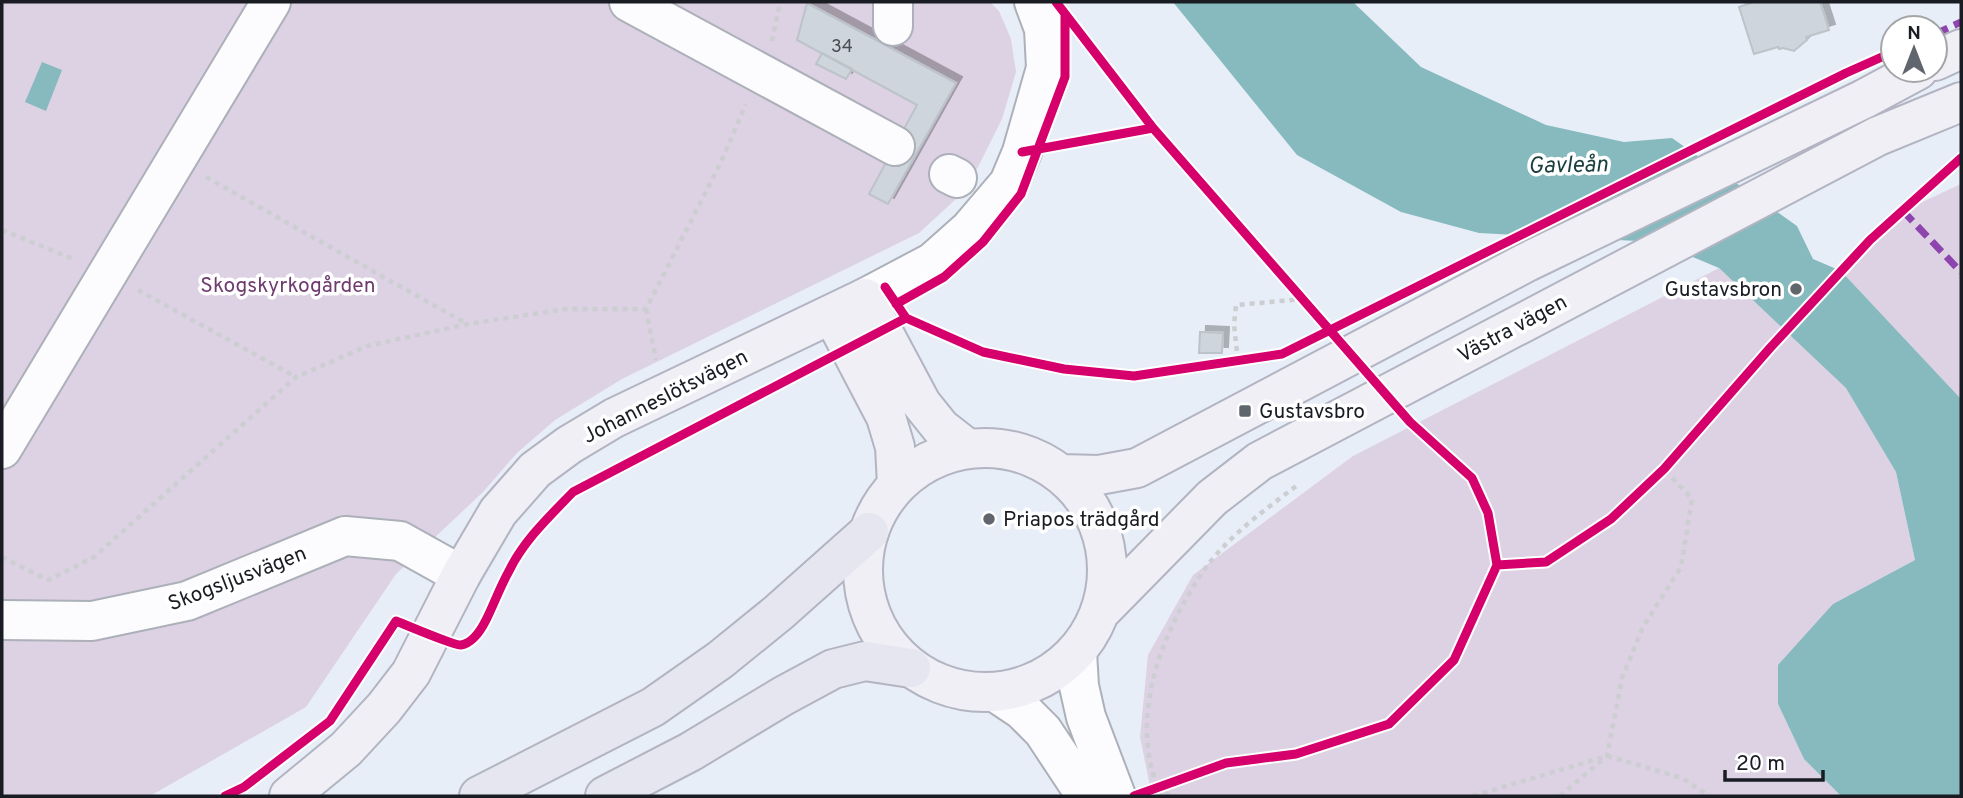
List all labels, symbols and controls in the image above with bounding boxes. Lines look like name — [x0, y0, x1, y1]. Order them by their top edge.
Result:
north arrow — [1879, 14, 1949, 84]
text: N — [1907, 22, 1921, 46]
house number: 34 — [831, 36, 853, 59]
water label: Gavleån — [1528, 151, 1609, 182]
park label: Skogskyrkogården — [200, 273, 376, 300]
place label: Gustavsbron — [1664, 277, 1782, 304]
marker: Gustavsbron — [1788, 281, 1804, 297]
street label: Västra vägen — [1453, 289, 1572, 370]
street label: Johanneslötsvägen — [578, 344, 753, 451]
place label: Gustavsbro — [1259, 399, 1365, 426]
marker: Gustavsbro — [1237, 403, 1253, 419]
place label: Priapos trädgård — [1003, 507, 1159, 534]
marker: Priapos trädgård — [981, 511, 997, 527]
street label: Skogsljusvägen — [165, 541, 311, 618]
scale bar — [1725, 738, 1823, 782]
text: 20 m — [1736, 751, 1785, 778]

